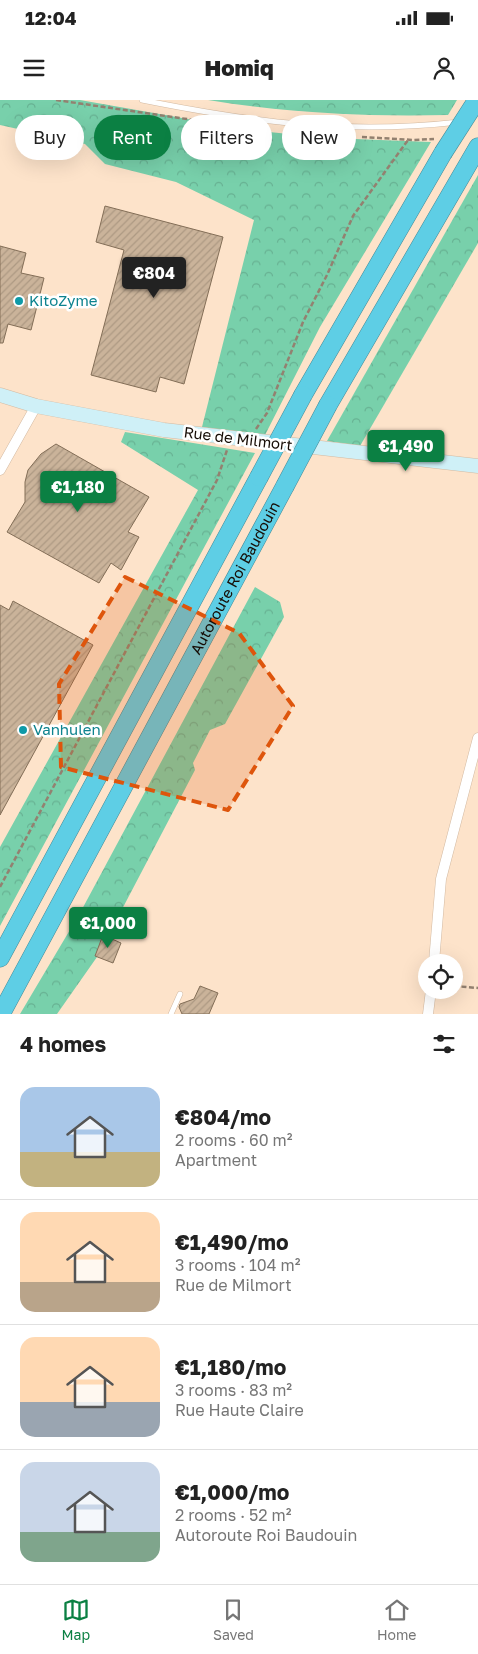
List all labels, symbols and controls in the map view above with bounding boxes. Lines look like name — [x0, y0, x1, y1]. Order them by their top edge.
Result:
text: 12:04 — [25, 6, 77, 29]
icon: menu — [20, 54, 48, 82]
text: Homiq — [204, 54, 274, 81]
icon: person — [430, 54, 458, 82]
chip: Buy — [15, 115, 84, 160]
chip: Rent — [94, 115, 171, 160]
chip: Filters — [181, 115, 272, 160]
chip: New — [282, 115, 356, 160]
pin: €804 — [124, 256, 184, 299]
text: €804 — [133, 263, 175, 283]
place label: KitoZyme — [29, 291, 98, 309]
marker: KitoZyme — [13, 295, 25, 307]
street label: Rue de Milmort — [183, 422, 293, 454]
pin: €1,490 — [365, 430, 447, 472]
text: €1,490 — [378, 436, 434, 456]
pin: €1,180 — [37, 470, 119, 513]
text: €1,180 — [51, 477, 105, 497]
street label: Autoroute Roi Baudouin — [186, 498, 283, 657]
place label: Vanhulen — [33, 720, 101, 738]
marker: Vanhulen — [17, 724, 29, 736]
pin: €1,000 — [67, 906, 149, 949]
text: €1,000 — [80, 913, 136, 933]
map controls — [418, 954, 463, 999]
button: locate — [418, 954, 463, 999]
icon: filters — [430, 1030, 458, 1058]
text: 4 homes — [20, 1031, 106, 1057]
text: €804/mo — [175, 1104, 271, 1130]
icon: home — [60, 1107, 120, 1167]
text: 2 rooms · 60 m² — [175, 1130, 293, 1150]
text: Apartment — [175, 1150, 257, 1170]
text: €1,490/mo — [175, 1229, 289, 1255]
icon: home — [60, 1232, 120, 1292]
text: 3 rooms · 104 m² — [175, 1255, 300, 1275]
text: Rue de Milmort — [175, 1275, 292, 1295]
text: €1,180/mo — [175, 1354, 286, 1380]
icon: home — [60, 1357, 120, 1417]
text: 3 rooms · 83 m² — [175, 1380, 292, 1400]
text: Rue Haute Claire — [175, 1400, 304, 1420]
text: €1,000/mo — [175, 1479, 289, 1505]
icon: home — [60, 1482, 120, 1542]
text: 2 rooms · 52 m² — [175, 1505, 291, 1525]
text: Autoroute Roi Baudouin — [175, 1525, 357, 1545]
tab: Map — [61, 1596, 90, 1643]
tab: Saved — [213, 1596, 254, 1643]
tab: Home — [377, 1596, 416, 1643]

